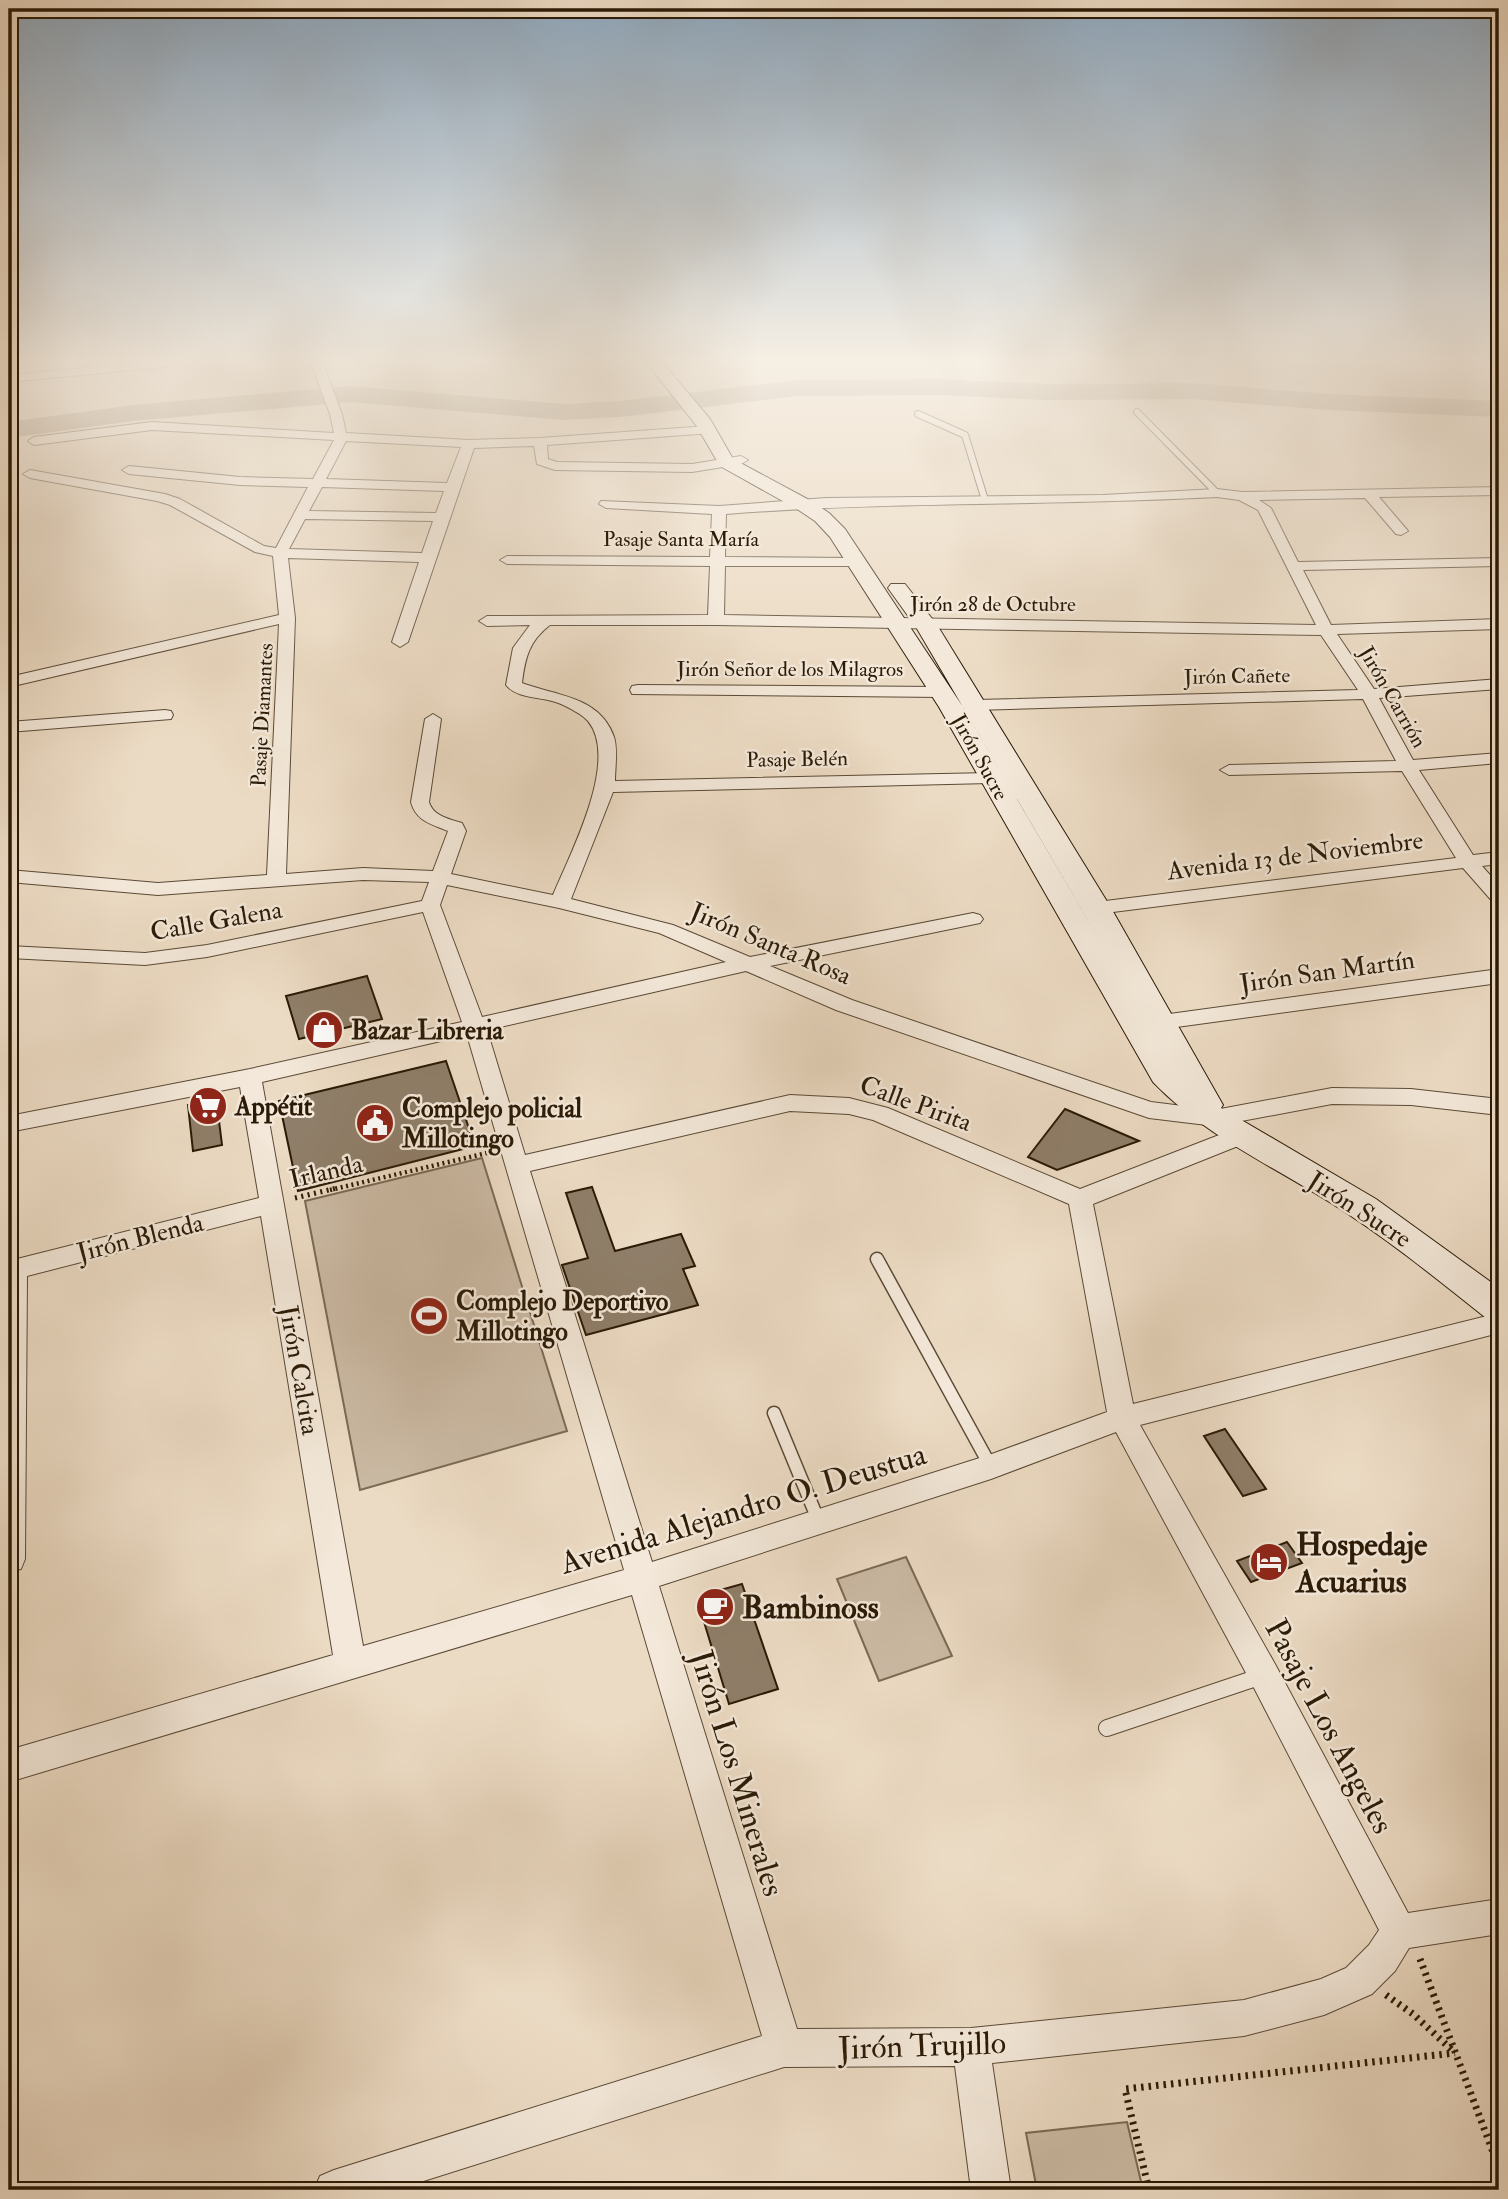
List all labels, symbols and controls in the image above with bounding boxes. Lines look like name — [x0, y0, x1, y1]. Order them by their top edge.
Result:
street label: Pasaje Santa María — [603, 526, 759, 553]
street label: Jirón 28 de Octubre — [909, 591, 1076, 618]
street label: Jirón Carrión — [1352, 641, 1433, 753]
street label: Pasaje Diamantes — [245, 642, 280, 788]
street label: Jirón Señor de los Milagros — [676, 656, 903, 683]
street label: Jirón Cañete — [1183, 662, 1291, 691]
street label: Jirón Sucre — [944, 708, 1014, 805]
street label: Pasaje Belén — [746, 745, 848, 774]
street label: Avenida 13 de Noviembre — [1164, 824, 1425, 888]
street label: Calle Galena — [148, 894, 285, 948]
street label: Jirón Santa Rosa — [684, 895, 856, 992]
street label: Jirón San Martín — [1237, 944, 1417, 1000]
shop icon: Bazar Libreria — [303, 1009, 345, 1051]
place label: Bazar Libreria — [351, 1015, 505, 1047]
street label: Calle Pirita — [855, 1069, 976, 1139]
supermarket icon: Appétit — [187, 1085, 229, 1127]
place label: Appétit — [234, 1091, 313, 1124]
place label: Complejo policial Millotingo — [401, 1093, 582, 1156]
public building icon: Complejo policial Millotingo — [354, 1102, 396, 1144]
street label: Irlanda — [286, 1148, 366, 1196]
street label: Jirón Sucre — [1301, 1164, 1417, 1255]
street label: Jirón Blenda — [73, 1207, 207, 1269]
place label: Complejo Deportivo Millotingo — [455, 1286, 669, 1349]
sports icon: Complejo Deportivo Millotingo — [408, 1295, 450, 1337]
street label: Jirón Calcita — [272, 1302, 326, 1438]
street label: Avenida Alejandro O. Deustua — [555, 1434, 932, 1584]
place label: Hospedaje Acuarius — [1294, 1525, 1428, 1602]
hotel icon: Hospedaje Acuarius — [1248, 1541, 1290, 1583]
cafe icon: Bambinoss — [694, 1586, 736, 1628]
place label: Bambinoss — [742, 1588, 879, 1628]
street label: Pasaje Los Angeles — [1256, 1612, 1403, 1841]
street label: Jirón Los Minerales — [680, 1645, 793, 1901]
street label: Jirón Trujillo — [836, 2023, 1007, 2069]

